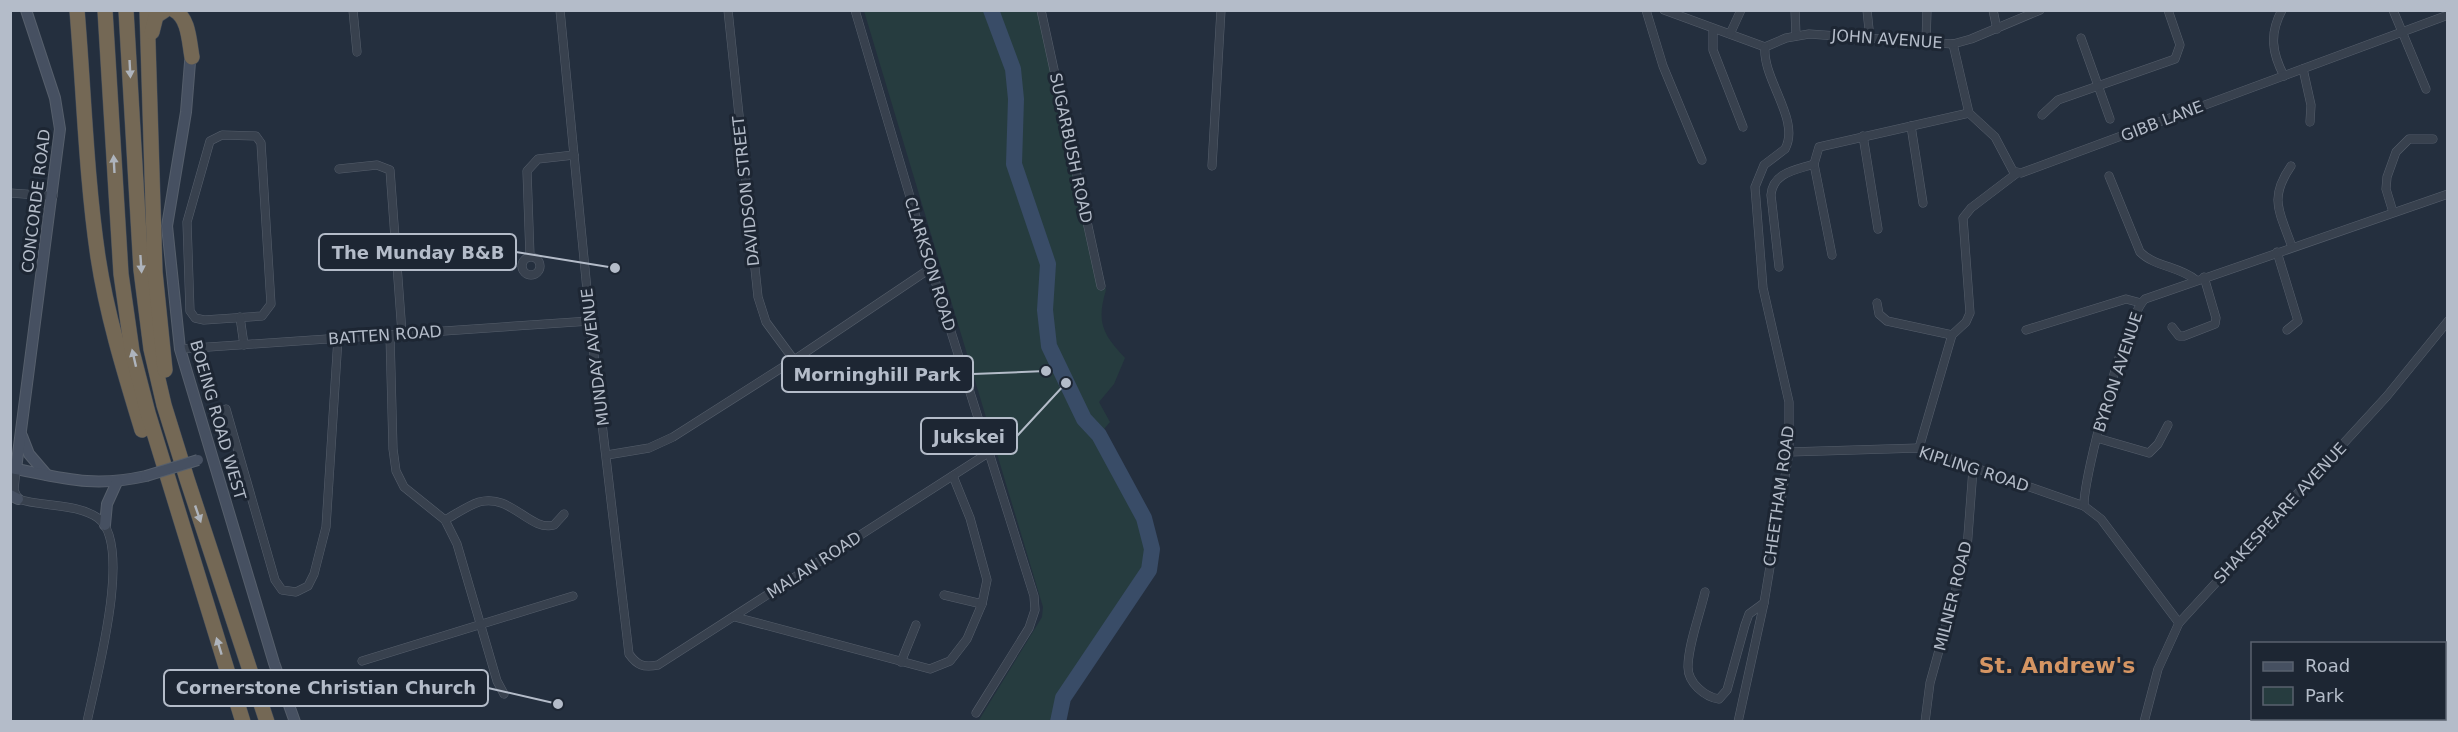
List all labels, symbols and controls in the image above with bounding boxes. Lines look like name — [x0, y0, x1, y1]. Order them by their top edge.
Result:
street label: JOHN AVENUE — [1830, 26, 1943, 52]
one-way arrow — [125, 59, 134, 78]
street label: SUGARBUSH ROAD — [1046, 71, 1096, 225]
street label: GIBB LANE — [2118, 97, 2206, 145]
street label: DAVIDSON STREET — [729, 115, 763, 267]
street label: CONCORDE ROAD — [18, 128, 54, 274]
one-way arrow — [109, 155, 119, 174]
street label: CLARKSON ROAD — [901, 195, 959, 333]
callout: The Munday B&B — [319, 234, 516, 270]
text: The Munday B&B — [332, 242, 504, 263]
one-way arrow — [136, 254, 145, 273]
street label: MUNDAY AVENUE — [577, 287, 613, 427]
street label: BYRON AVENUE — [2090, 309, 2146, 435]
street label: BATTEN ROAD — [328, 322, 442, 348]
street label: BOEING ROAD WEST — [186, 338, 250, 502]
one-way arrow — [129, 349, 139, 367]
callout: Morninghill Park — [782, 356, 973, 392]
text: Morninghill Park — [793, 364, 962, 385]
callout: Jukskei — [921, 418, 1017, 454]
street label: CHEETHAM ROAD — [1760, 424, 1798, 568]
text: Jukskei — [931, 426, 1005, 447]
street label: SHAKESPEARE AVENUE — [2210, 439, 2350, 587]
street label: KIPLING ROAD — [1917, 442, 2031, 496]
one-way arrow — [194, 505, 204, 523]
street label: MALAN ROAD — [763, 527, 865, 603]
street label: MILNER ROAD — [1930, 539, 1976, 653]
one-way arrow — [214, 637, 223, 655]
legend — [2251, 642, 2446, 720]
district label: St. Andrew's — [1979, 653, 2135, 678]
text: Road — [2305, 655, 2350, 676]
callout: Cornerstone Christian Church — [164, 670, 488, 706]
text: Cornerstone Christian Church — [176, 677, 476, 698]
text: Park — [2305, 685, 2344, 706]

